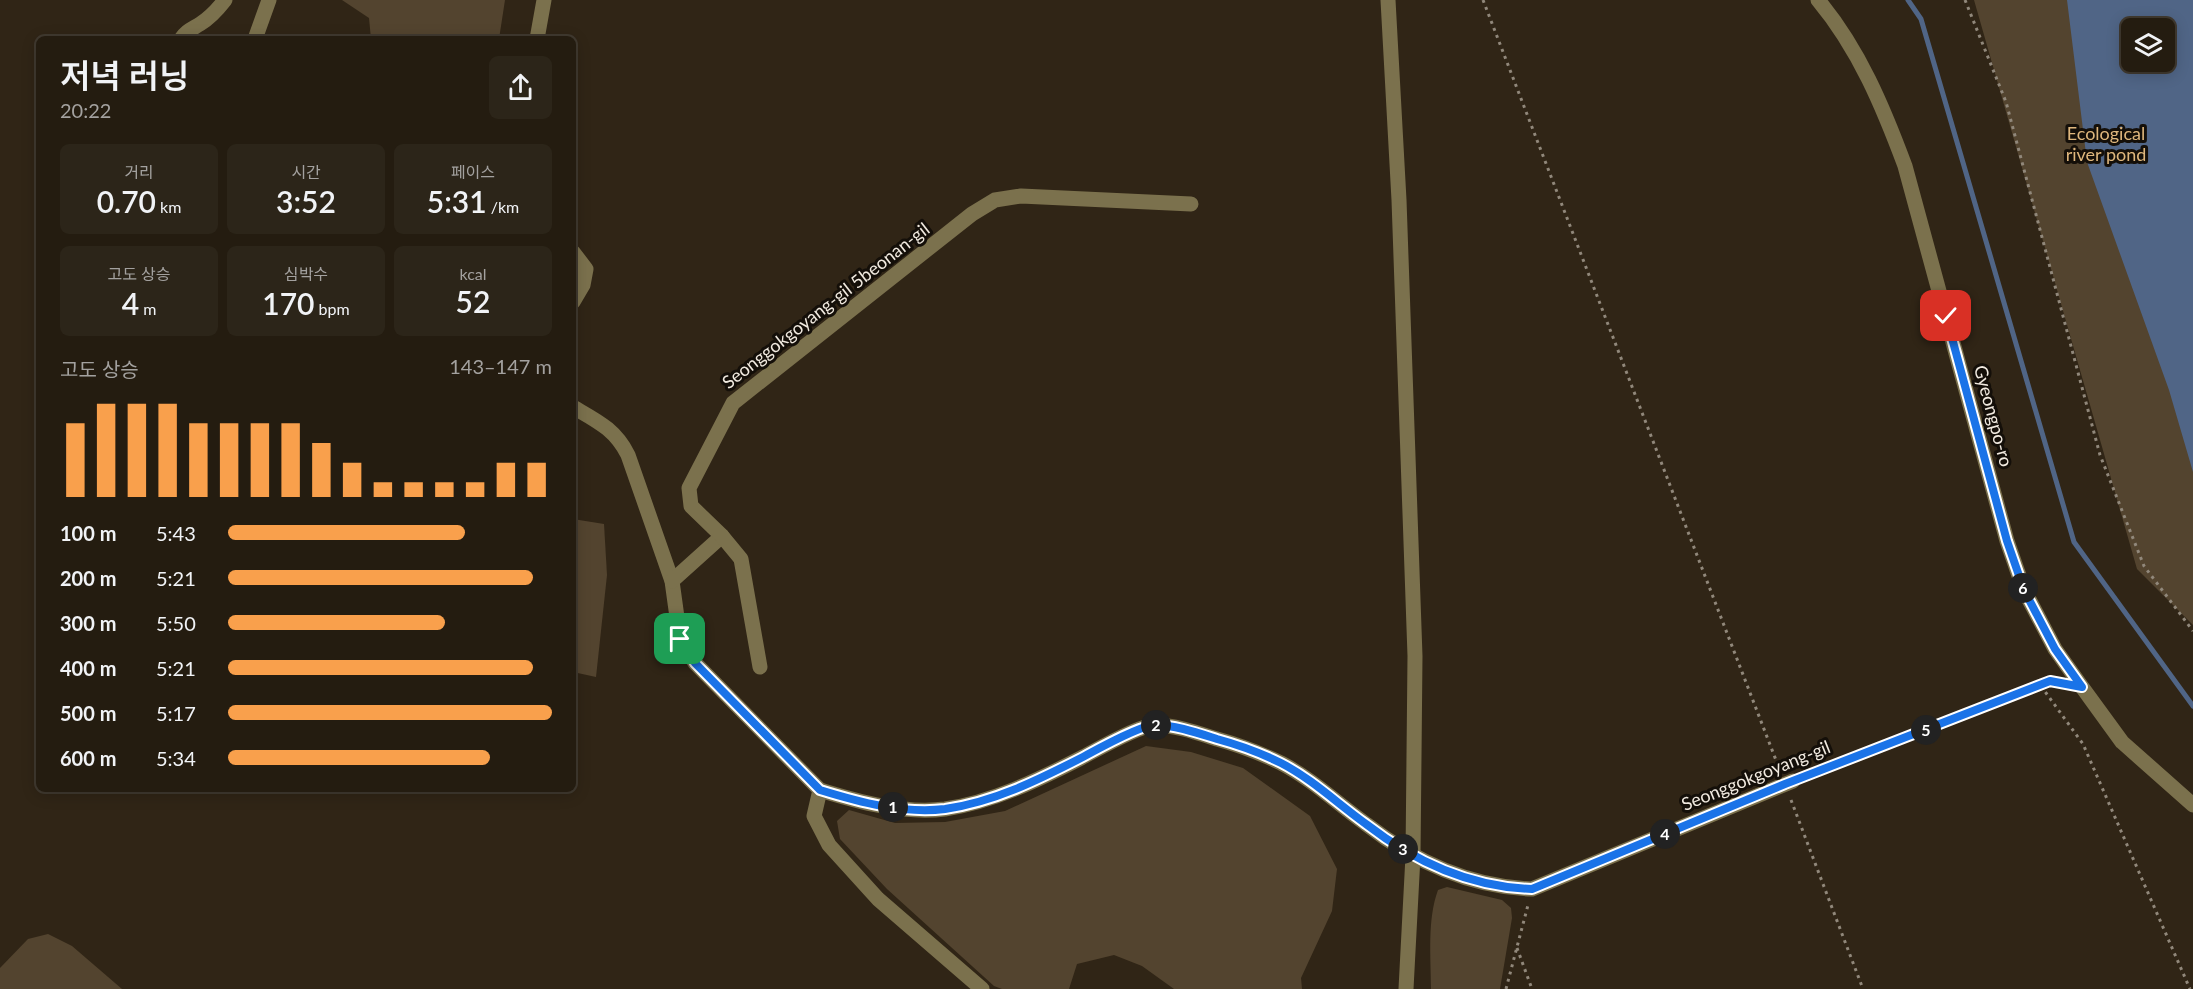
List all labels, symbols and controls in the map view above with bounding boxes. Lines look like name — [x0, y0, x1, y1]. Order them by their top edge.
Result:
map controls — [2121, 18, 2175, 72]
button: layers — [2121, 18, 2175, 72]
text: 저녁 러닝 — [60, 55, 190, 95]
button: share — [489, 56, 552, 119]
text: 20:22 — [60, 98, 111, 122]
park label: Ecological river pond — [2066, 122, 2146, 165]
text: 거리 — [124, 162, 154, 181]
text: 시간 — [291, 162, 321, 181]
text: 페이스 — [451, 162, 495, 181]
text: 0.70 — [97, 183, 156, 219]
text: 3:52 — [276, 183, 336, 219]
text: 5:31 — [427, 183, 487, 219]
text: km — [156, 197, 181, 216]
text: /km — [487, 197, 519, 216]
street label: Seonggokgoyang-gil 5beonan-gil — [717, 217, 933, 393]
text: 고도 상승 — [108, 264, 170, 283]
text: 심박수 — [284, 264, 328, 283]
text: kcal — [459, 264, 487, 283]
text: 52 — [456, 283, 490, 319]
text: 4 — [122, 285, 139, 321]
text: 170 — [262, 285, 315, 321]
pin — [1920, 290, 1971, 341]
text: m — [139, 299, 156, 318]
text: bpm — [315, 299, 350, 318]
icon: check — [1929, 299, 1962, 332]
text: 143–147 m — [449, 354, 552, 378]
text: 고도 상승 — [60, 357, 139, 381]
street label: Gyeongpo-ro — [1970, 363, 2018, 469]
text: 100 m — [60, 521, 116, 545]
text: 5:43 — [156, 521, 196, 545]
text: 200 m — [60, 566, 116, 590]
text: 5:21 — [156, 566, 196, 590]
pin: 6 — [2008, 573, 2038, 603]
text: 6 — [2018, 578, 2028, 597]
text: 300 m — [60, 611, 116, 635]
text: 5:50 — [156, 611, 196, 635]
pin — [654, 613, 705, 664]
icon: arrive — [663, 622, 696, 655]
text: 400 m — [60, 656, 116, 680]
text: 5:21 — [156, 656, 196, 680]
text: 500 m — [60, 701, 116, 725]
text: 5:17 — [156, 701, 196, 725]
pin: 2 — [1141, 710, 1171, 740]
text: 2 — [1151, 715, 1161, 734]
pin: 5 — [1911, 715, 1941, 745]
text: 5 — [1921, 720, 1931, 739]
street label: Seonggokgoyang-gil — [1678, 735, 1833, 815]
text: 600 m — [60, 746, 116, 770]
text: 5:34 — [156, 746, 196, 770]
pin: 1 — [878, 792, 908, 822]
text: 1 — [888, 797, 898, 816]
pin: 4 — [1650, 819, 1680, 849]
text: 4 — [1660, 824, 1670, 843]
pin: 3 — [1388, 834, 1418, 864]
text: 3 — [1398, 839, 1408, 858]

